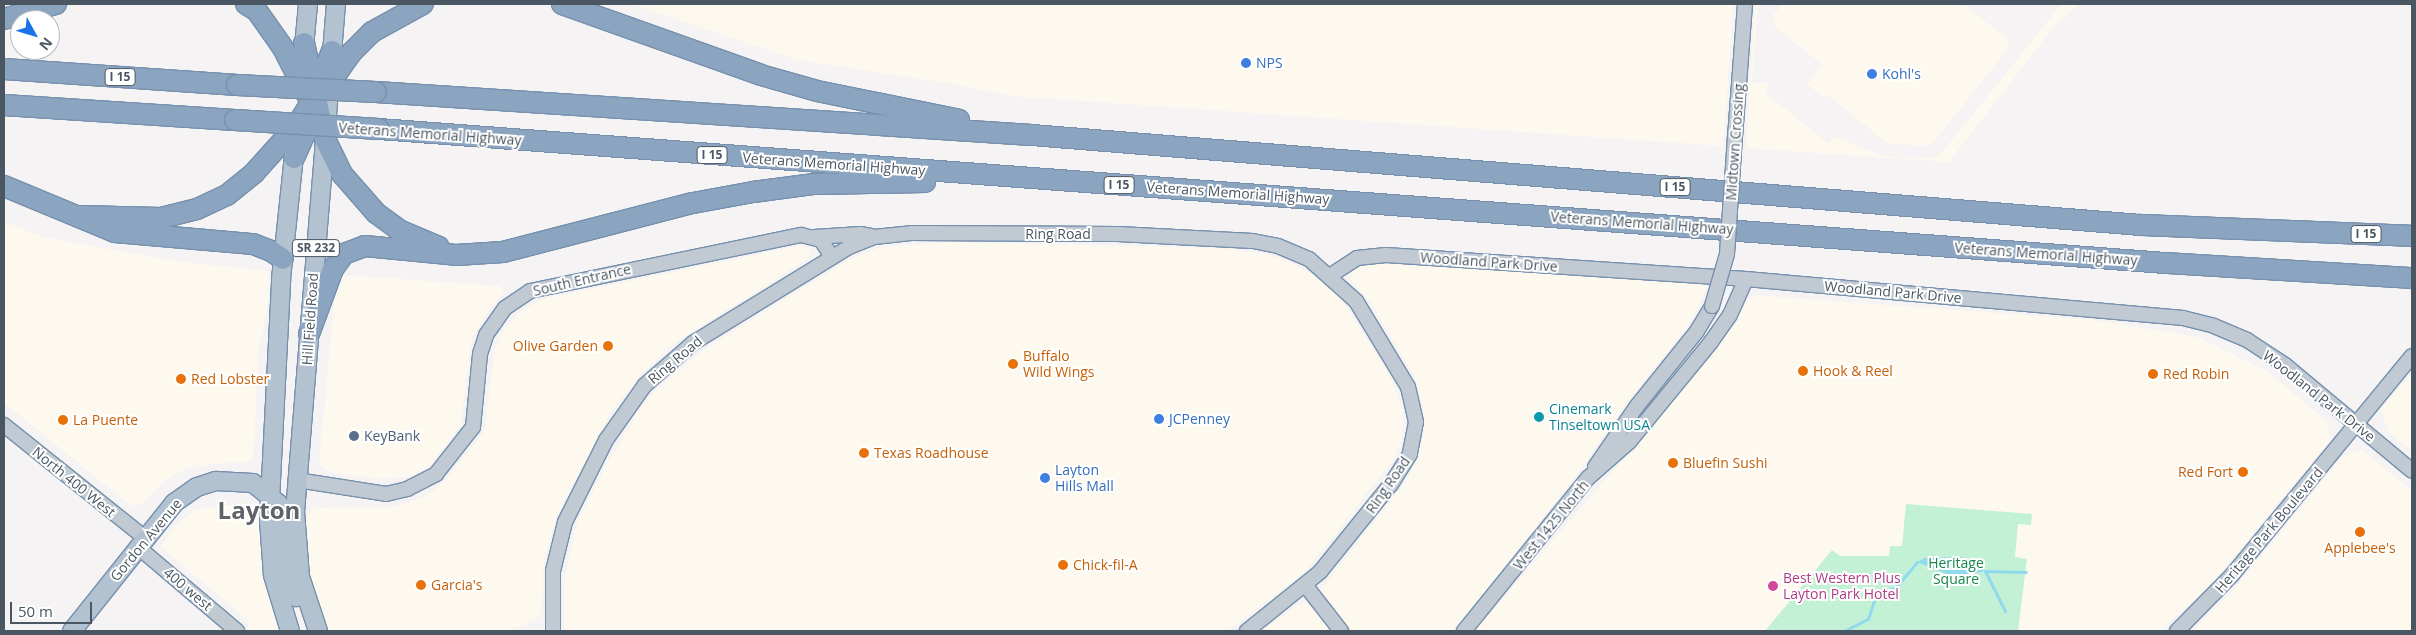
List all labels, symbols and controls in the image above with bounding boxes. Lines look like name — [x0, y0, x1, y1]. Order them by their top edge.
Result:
north arrow — [10, 10, 60, 60]
text: N — [35, 34, 57, 55]
place label: NPS — [1256, 55, 1283, 71]
marker: NPS — [1240, 57, 1252, 69]
place label: Kohl's — [1882, 66, 1921, 82]
road number: I 15 — [104, 68, 136, 86]
marker: Kohl's — [1866, 68, 1878, 80]
street label: Midtown Crossing — [1723, 83, 1747, 201]
street label: Veterans Memorial Highway — [338, 119, 522, 149]
road number: I 15 — [696, 146, 728, 164]
street label: Veterans Memorial Highway — [742, 149, 926, 179]
road number: I 15 — [1103, 176, 1135, 194]
street label: Veterans Memorial Highway — [1146, 178, 1330, 208]
road number: I 15 — [1659, 178, 1691, 196]
street label: Veterans Memorial Highway — [1550, 208, 1734, 238]
road number: I 15 — [2350, 224, 2382, 243]
street label: Ring Road — [1025, 226, 1091, 242]
road number: SR 232 — [291, 238, 341, 258]
street label: Veterans Memorial Highway — [1954, 239, 2138, 269]
street label: Woodland Park Drive — [1420, 249, 1558, 275]
street label: South Entrance — [531, 261, 633, 299]
street label: Hill Field Road — [298, 272, 322, 366]
street label: Woodland Park Drive — [1824, 278, 1962, 306]
street label: Ring Road — [645, 333, 705, 387]
place label: Olive Garden — [513, 338, 598, 354]
marker: Olive Garden — [602, 340, 614, 352]
street label: Woodland Park Drive — [2260, 347, 2378, 445]
place label: Buffalo Wild Wings — [1023, 348, 1095, 381]
marker: Buffalo Wild Wings — [1007, 358, 1019, 370]
place label: Hook & Reel — [1813, 363, 1893, 379]
marker: Hook & Reel — [1797, 365, 1809, 377]
place label: Red Robin — [2163, 366, 2229, 382]
marker: Red Robin — [2147, 368, 2159, 380]
place label: Red Lobster — [191, 371, 269, 387]
marker: Red Lobster — [175, 373, 187, 385]
place label: Cinemark Tinseltown USA — [1549, 401, 1650, 434]
place label: JCPenney — [1169, 411, 1230, 427]
marker: Cinemark Tinseltown USA — [1533, 411, 1545, 423]
place label: La Puente — [73, 412, 138, 428]
marker: JCPenney — [1153, 413, 1165, 425]
marker: La Puente — [57, 414, 69, 426]
place label: KeyBank — [364, 428, 420, 444]
marker: KeyBank — [348, 430, 360, 442]
street label: North 400 West — [29, 443, 119, 521]
place label: Texas Roadhouse — [874, 445, 989, 461]
marker: Texas Roadhouse — [858, 447, 870, 459]
street label: Ring Road — [1362, 453, 1414, 517]
place label: Bluefin Sushi — [1683, 455, 1768, 471]
marker: Bluefin Sushi — [1667, 457, 1679, 469]
place label: Layton Hills Mall — [1055, 462, 1114, 494]
place label: Red Fort — [2178, 464, 2233, 480]
street label: Heritage Park Boulevard — [2212, 464, 2326, 596]
marker: Red Fort — [2237, 466, 2249, 478]
marker: Layton Hills Mall — [1039, 472, 1051, 484]
street label: West 1425 North — [1510, 477, 1592, 573]
street label: Gordon Avenue — [107, 495, 185, 585]
district label: Layton — [218, 496, 300, 524]
marker: Applebee's — [2354, 526, 2366, 538]
place label: Applebee's — [2324, 540, 2396, 556]
park label: Heritage Square — [1928, 555, 1984, 588]
place label: Chick-fil-A — [1073, 557, 1138, 573]
marker: Chick-fil-A — [1057, 559, 1069, 571]
street label: 400 west — [160, 564, 216, 614]
place label: Best Western Plus Layton Park Hotel — [1783, 570, 1901, 602]
place label: Garcia's — [431, 577, 482, 593]
marker: Garcia's — [415, 579, 427, 591]
marker: Best Western Plus Layton Park Hotel — [1767, 580, 1779, 592]
scale bar — [12, 592, 95, 624]
text: 50 m — [18, 601, 53, 621]

